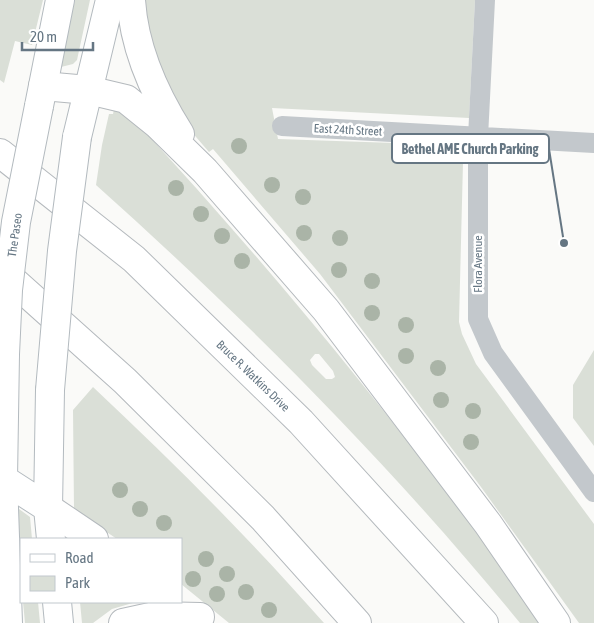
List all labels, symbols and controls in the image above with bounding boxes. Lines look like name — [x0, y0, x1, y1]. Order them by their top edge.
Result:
scale bar — [22, 20, 94, 52]
text: 20 m — [30, 28, 57, 45]
street label: East 24th Street — [313, 121, 383, 139]
callout: Bethel AME Church Parking — [392, 134, 549, 163]
text: Bethel AME Church Parking — [401, 141, 540, 157]
street label: The Paseo — [5, 212, 25, 258]
street label: Flora Avenue — [471, 235, 485, 293]
street label: Bruce R. Watkins Drive — [213, 337, 293, 415]
legend — [20, 538, 182, 603]
text: Road — [65, 549, 94, 566]
text: Park — [65, 574, 90, 591]

